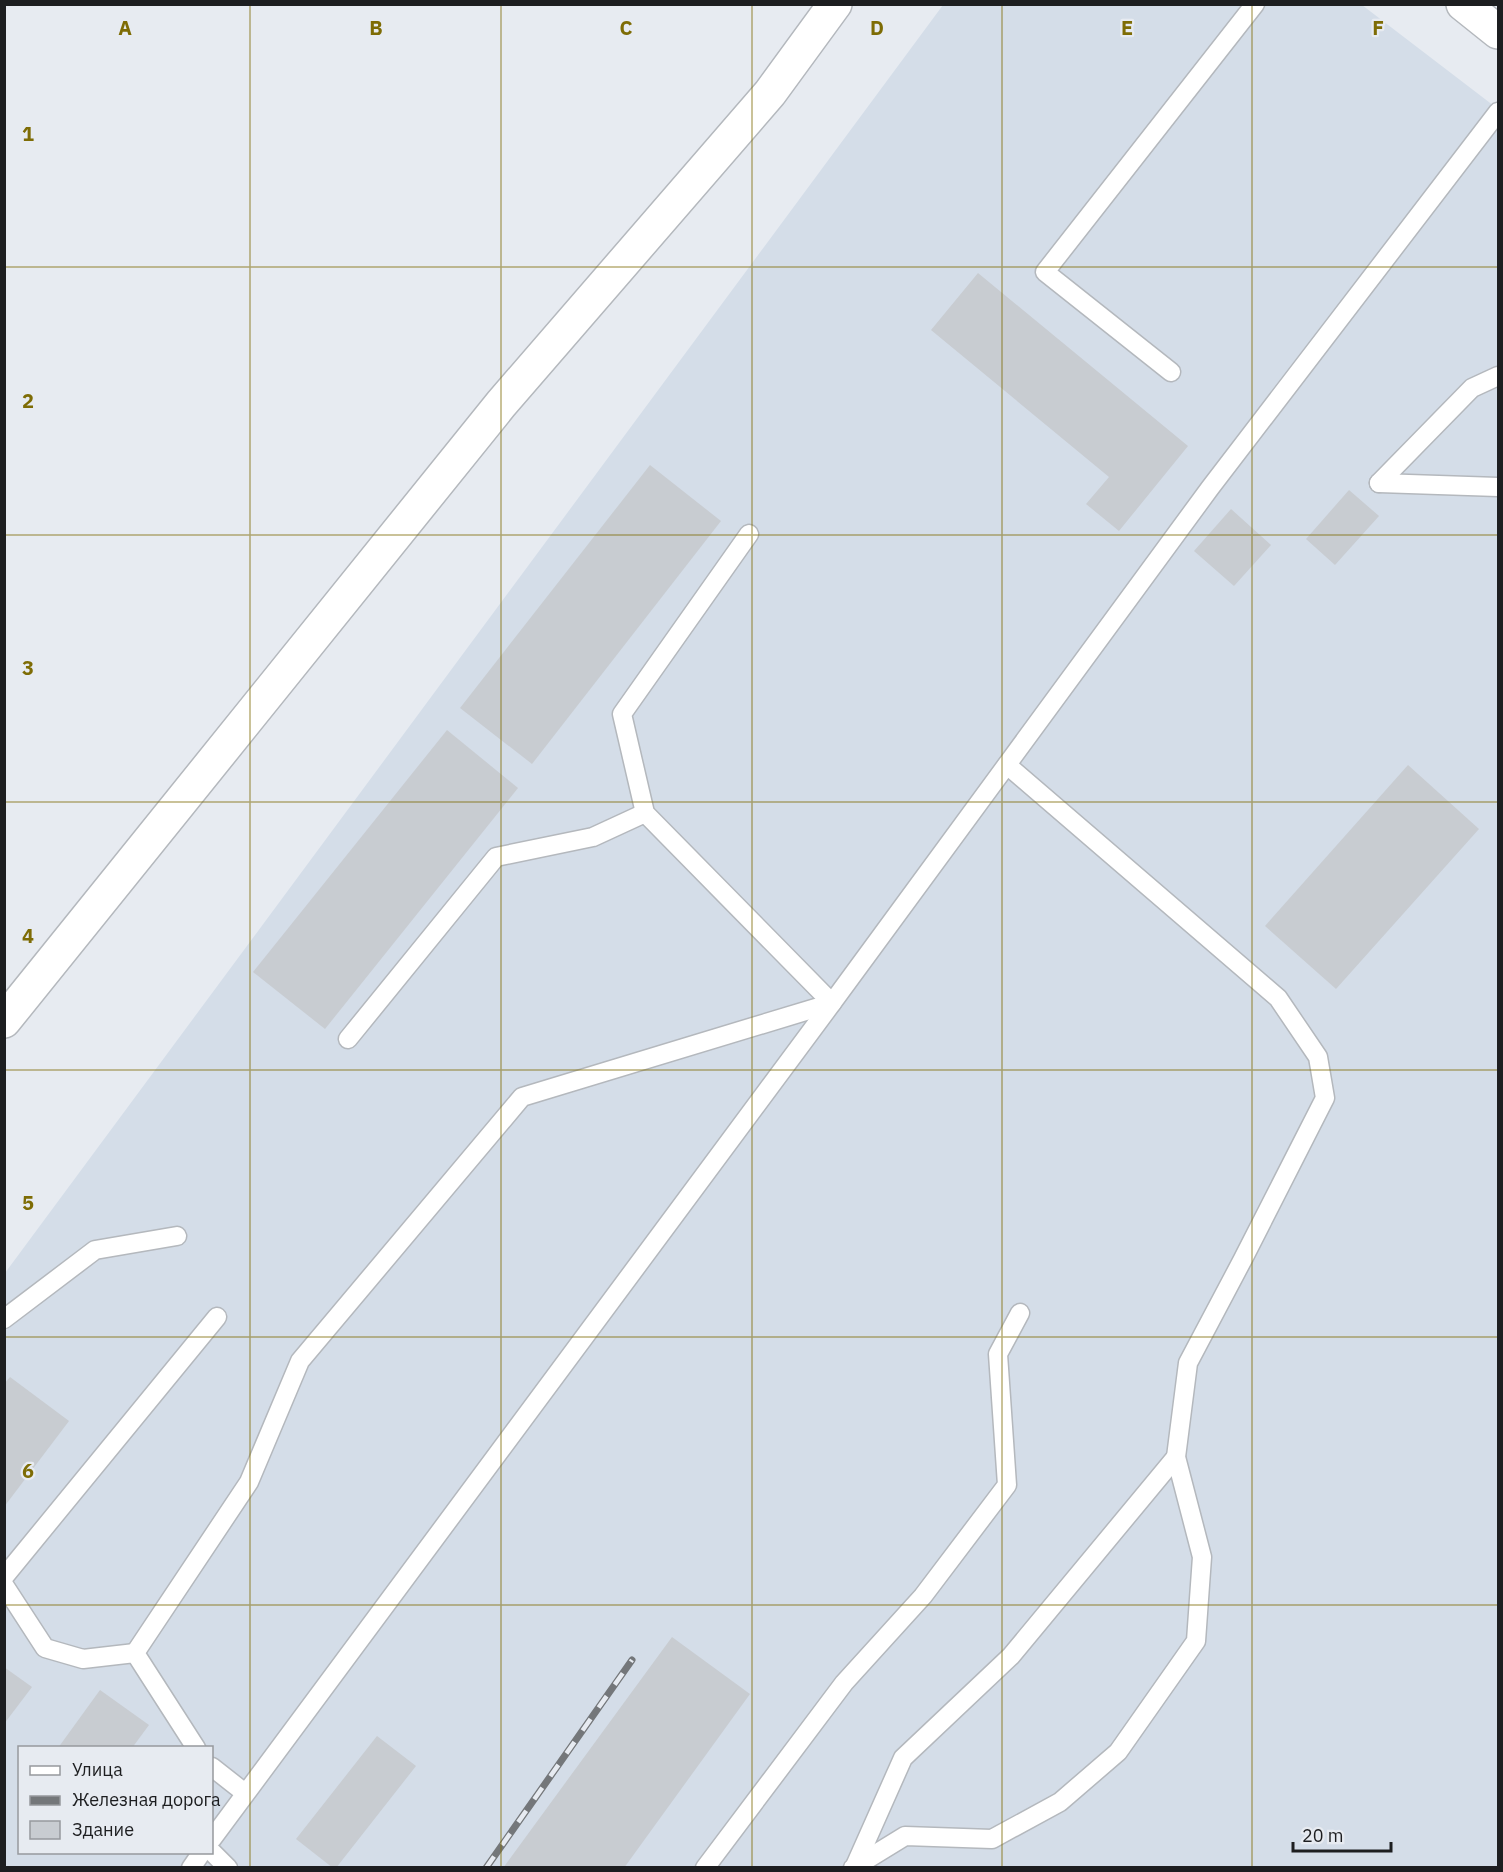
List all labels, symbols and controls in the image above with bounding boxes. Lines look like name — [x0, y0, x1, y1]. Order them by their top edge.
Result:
text: A — [118, 14, 132, 41]
text: B — [369, 14, 383, 41]
text: C — [619, 14, 633, 41]
text: D — [870, 14, 884, 41]
text: E — [1121, 14, 1133, 41]
text: F — [1372, 14, 1384, 41]
text: 1 — [22, 120, 34, 147]
text: 2 — [22, 387, 34, 414]
text: 3 — [22, 654, 34, 681]
text: 4 — [22, 922, 34, 949]
text: 5 — [22, 1189, 34, 1216]
text: 6 — [22, 1457, 34, 1484]
legend — [18, 1746, 213, 1854]
text: Улица — [72, 1758, 123, 1781]
text: Железная дорога — [72, 1788, 221, 1811]
scale bar — [1293, 1815, 1390, 1853]
text: Здание — [72, 1818, 134, 1841]
text: 20 m — [1302, 1824, 1344, 1847]

